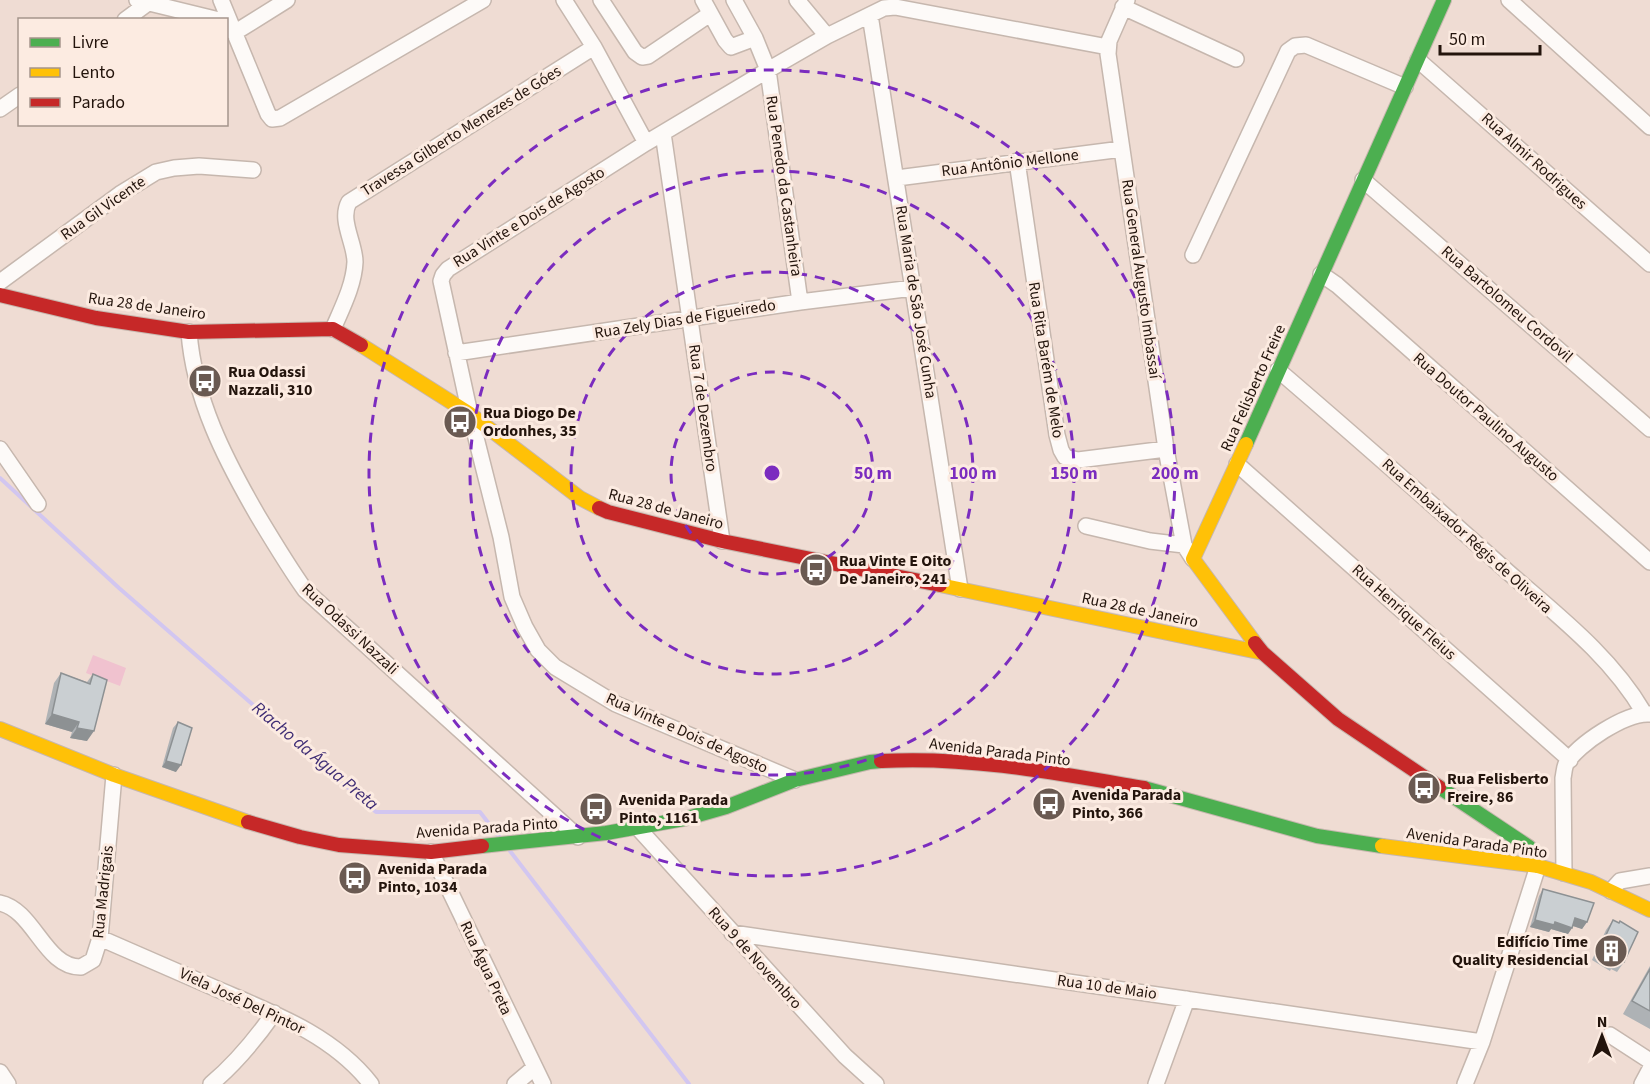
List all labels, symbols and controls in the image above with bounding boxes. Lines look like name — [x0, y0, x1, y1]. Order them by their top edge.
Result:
legend — [18, 18, 228, 126]
scale bar — [1440, 18, 1540, 56]
text: 50 m — [1449, 27, 1485, 52]
text: Livre — [72, 30, 109, 55]
text: Lento — [72, 60, 115, 85]
street label: Travessa Gilberto Menezes de Góes — [357, 60, 566, 202]
text: Parado — [72, 90, 125, 115]
street label: Rua Penedo da Castanheira — [760, 94, 808, 278]
street label: Rua Almir Rodrigues — [1476, 108, 1592, 215]
street label: Rua Antônio Mellone — [940, 144, 1080, 182]
street label: Rua Vinte e Dois de Agosto — [449, 161, 609, 273]
street label: Rua Gil Vicente — [56, 171, 150, 245]
street label: Rua General Augusto Imbassaí — [1116, 178, 1166, 381]
street label: Rua Maria de São José Cunha — [890, 204, 942, 400]
street label: Rua Bartolomeu Cordovil — [1436, 241, 1578, 367]
street label: Rua Rita Barém de Melo — [1023, 280, 1069, 440]
street label: Rua 28 de Janeiro — [87, 287, 207, 325]
street label: Rua Zely Dias de Figueiredo — [593, 294, 777, 344]
street label: Rua Felisberto Freire — [1215, 321, 1291, 455]
street label: Rua 7 de Dezembro — [683, 343, 723, 473]
street label: Rua Doutor Paulino Augusto — [1408, 347, 1564, 487]
place label: Rua Odassi Nazzali, 310 — [228, 361, 312, 401]
bus stop icon: Rua Odassi Nazzali, 310 — [187, 363, 223, 399]
place label: Rua Diogo De Ordonhes, 35 — [483, 402, 577, 442]
bus stop icon: Rua Diogo De Ordonhes, 35 — [442, 404, 478, 440]
street label: Rua Embaixador Régis de Oliveira — [1377, 453, 1557, 619]
text: 50 m — [854, 461, 892, 486]
text: 100 m — [949, 461, 997, 486]
text: 150 m — [1050, 461, 1098, 486]
text: 200 m — [1151, 461, 1199, 486]
centre of rings — [762, 463, 782, 483]
street label: Rua 28 de Janeiro — [606, 483, 726, 535]
place label: Rua Vinte E Oito De Janeiro, 241 — [839, 550, 951, 590]
bus stop icon: Rua Vinte E Oito De Janeiro, 241 — [798, 552, 834, 588]
street label: Rua Henrique Fleius — [1347, 559, 1461, 665]
street label: Rua Odassi Nazzali — [297, 578, 403, 680]
street label: Rua 28 de Janeiro — [1080, 587, 1200, 633]
street label: Rua Vinte e Dois de Agosto — [602, 687, 772, 779]
water label: Riacho da Água Preta — [247, 696, 384, 816]
street label: Avenida Parada Pinto — [928, 732, 1072, 772]
place label: Rua Felisberto Freire, 86 — [1447, 768, 1549, 808]
bus stop icon: Rua Felisberto Freire, 86 — [1406, 770, 1442, 806]
place label: Avenida Parada Pinto, 366 — [1071, 784, 1181, 824]
bus stop icon: Avenida Parada Pinto, 366 — [1031, 786, 1067, 822]
place label: Avenida Parada Pinto, 1161 — [618, 789, 728, 829]
bus stop icon: Avenida Parada Pinto, 1161 — [578, 791, 614, 827]
street label: Avenida Parada Pinto — [415, 812, 559, 844]
street label: Avenida Parada Pinto — [1405, 822, 1549, 864]
street label: Rua Madrigais — [87, 844, 119, 940]
place label: Avenida Parada Pinto, 1034 — [377, 858, 487, 898]
bus stop icon: Avenida Parada Pinto, 1034 — [337, 860, 373, 896]
street label: Rua 9 de Novembro — [703, 902, 807, 1014]
street label: Rua Água Preta — [455, 918, 517, 1018]
place label: Edifício Time Quality Residencial — [1452, 931, 1588, 971]
building icon: Edifício Time Quality Residencial — [1593, 933, 1629, 969]
street label: Viela José Del Pintor — [176, 962, 309, 1040]
street label: Rua 10 de Maio — [1056, 969, 1158, 1005]
north arrow — [1572, 1006, 1632, 1066]
text: N — [1597, 1011, 1607, 1033]

